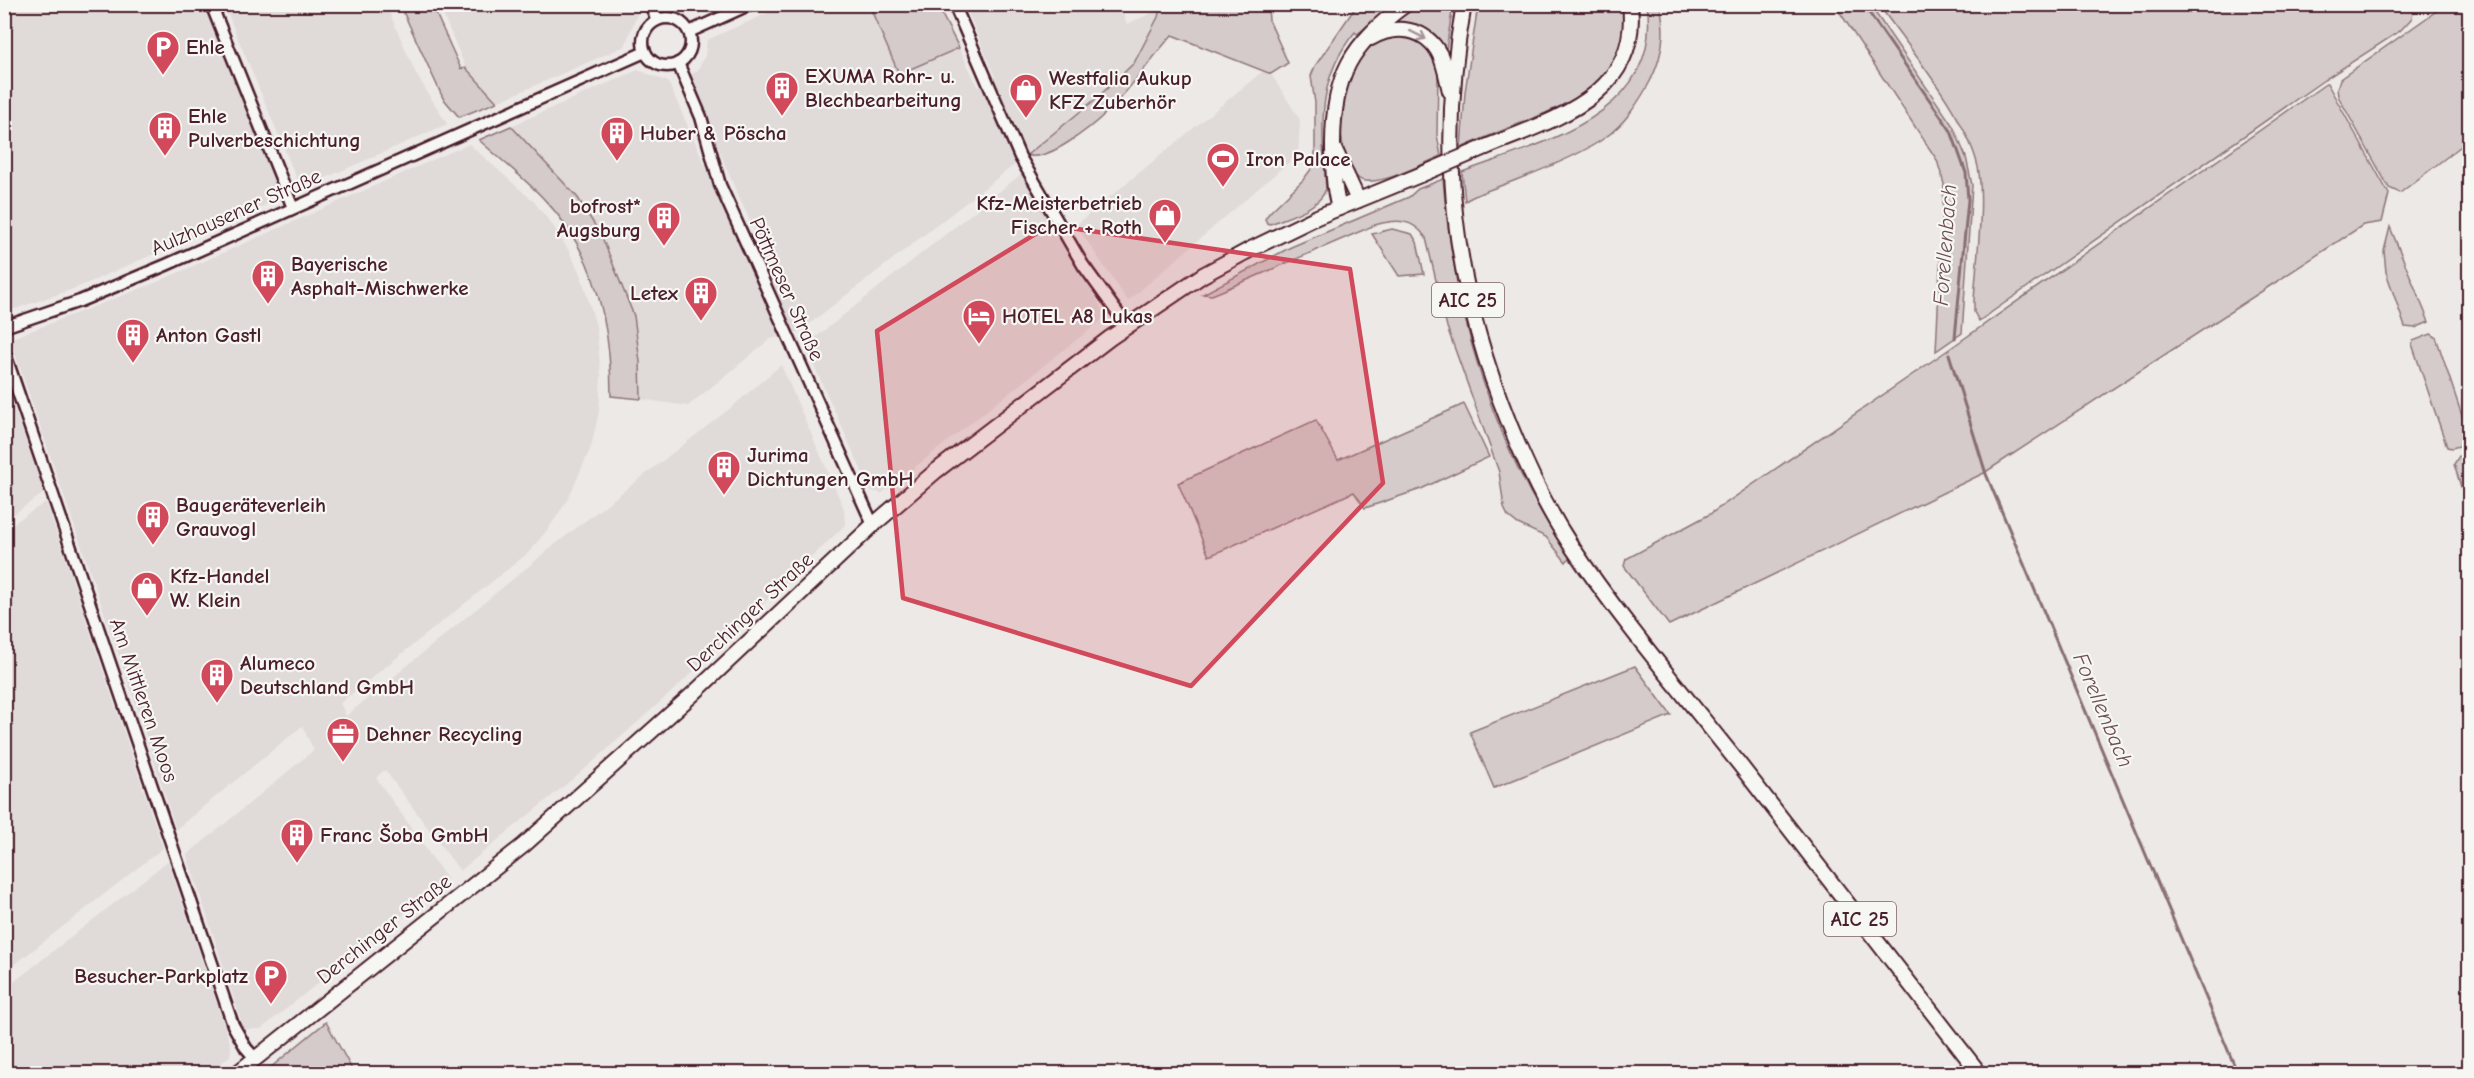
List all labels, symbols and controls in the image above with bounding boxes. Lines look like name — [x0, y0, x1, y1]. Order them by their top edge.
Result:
parking icon: Ehle — [145, 29, 181, 76]
one-way arrow — [1409, 29, 1427, 41]
place label: Ehle — [186, 35, 225, 59]
place label: EXUMA Rohr- u. Blechbearbeitung — [805, 64, 962, 112]
place label: Westfalia Aukup KFZ Zuberhör — [1049, 66, 1192, 114]
building icon: EXUMA Rohr- u. Blechbearbeitung — [764, 70, 800, 117]
shop icon: Westfalia Aukup KFZ Zuberhör — [1008, 72, 1044, 119]
place label: Ehle Pulverbeschichtung — [188, 104, 361, 152]
building icon: Ehle Pulverbeschichtung — [147, 110, 183, 157]
building icon: Huber & Pöscha — [599, 115, 635, 162]
place label: Huber & Pöscha — [640, 121, 787, 145]
sports icon: Iron Palace — [1205, 141, 1241, 188]
place label: Iron Palace — [1246, 147, 1351, 171]
street label: Aulzhausener Straße — [147, 164, 325, 260]
water label: Forellenbach — [1928, 183, 1962, 307]
place label: Kfz-Meisterbetrieb Fischer + Roth — [976, 191, 1142, 239]
place label: bofrost* Augsburg — [557, 194, 641, 242]
shop icon: Kfz-Meisterbetrieb Fischer + Roth — [1147, 197, 1183, 244]
building icon: bofrost* Augsburg — [646, 200, 682, 247]
street label: Pöttmeser Straße — [745, 214, 829, 364]
place label: Bayerische Asphalt-Mischwerke — [291, 252, 469, 300]
building icon: Bayerische Asphalt-Mischwerke — [250, 258, 286, 305]
building icon: Letex — [683, 275, 719, 322]
place label: Letex — [630, 281, 679, 305]
road number: AIC 25 — [1432, 283, 1504, 317]
hotel icon: HOTEL A8 Lukas — [961, 298, 997, 345]
place label: HOTEL A8 Lukas — [1002, 304, 1153, 328]
building icon: Anton Gastl — [115, 317, 151, 364]
place label: Anton Gastl — [156, 323, 261, 347]
place label: Jurima Dichtungen GmbH — [747, 443, 914, 491]
building icon: Jurima Dichtungen GmbH — [706, 449, 742, 496]
place label: Baugeräteverleih Grauvogl — [176, 493, 326, 541]
building icon: Baugeräteverleih Grauvogl — [135, 499, 171, 546]
street label: Derchinger Straße — [682, 547, 818, 677]
place label: Kfz-Handel W. Klein — [170, 564, 269, 612]
shop icon: Kfz-Handel W. Klein — [129, 570, 165, 617]
street label: Am Mittleren Moos — [105, 615, 183, 785]
water label: Forellenbach — [2067, 649, 2139, 771]
place label: Alumeco Deutschland GmbH — [240, 651, 414, 699]
building icon: Alumeco Deutschland GmbH — [199, 657, 235, 704]
office icon: Dehner Recycling — [325, 716, 361, 763]
place label: Dehner Recycling — [366, 722, 523, 746]
building icon: Franc Šoba GmbH — [279, 817, 315, 864]
place label: Franc Šoba GmbH — [320, 823, 489, 847]
street label: Derchinger Straße — [312, 869, 456, 989]
road number: AIC 25 — [1824, 902, 1896, 936]
parking icon: Besucher-Parkplatz — [253, 958, 289, 1005]
place label: Besucher-Parkplatz — [74, 964, 248, 988]

